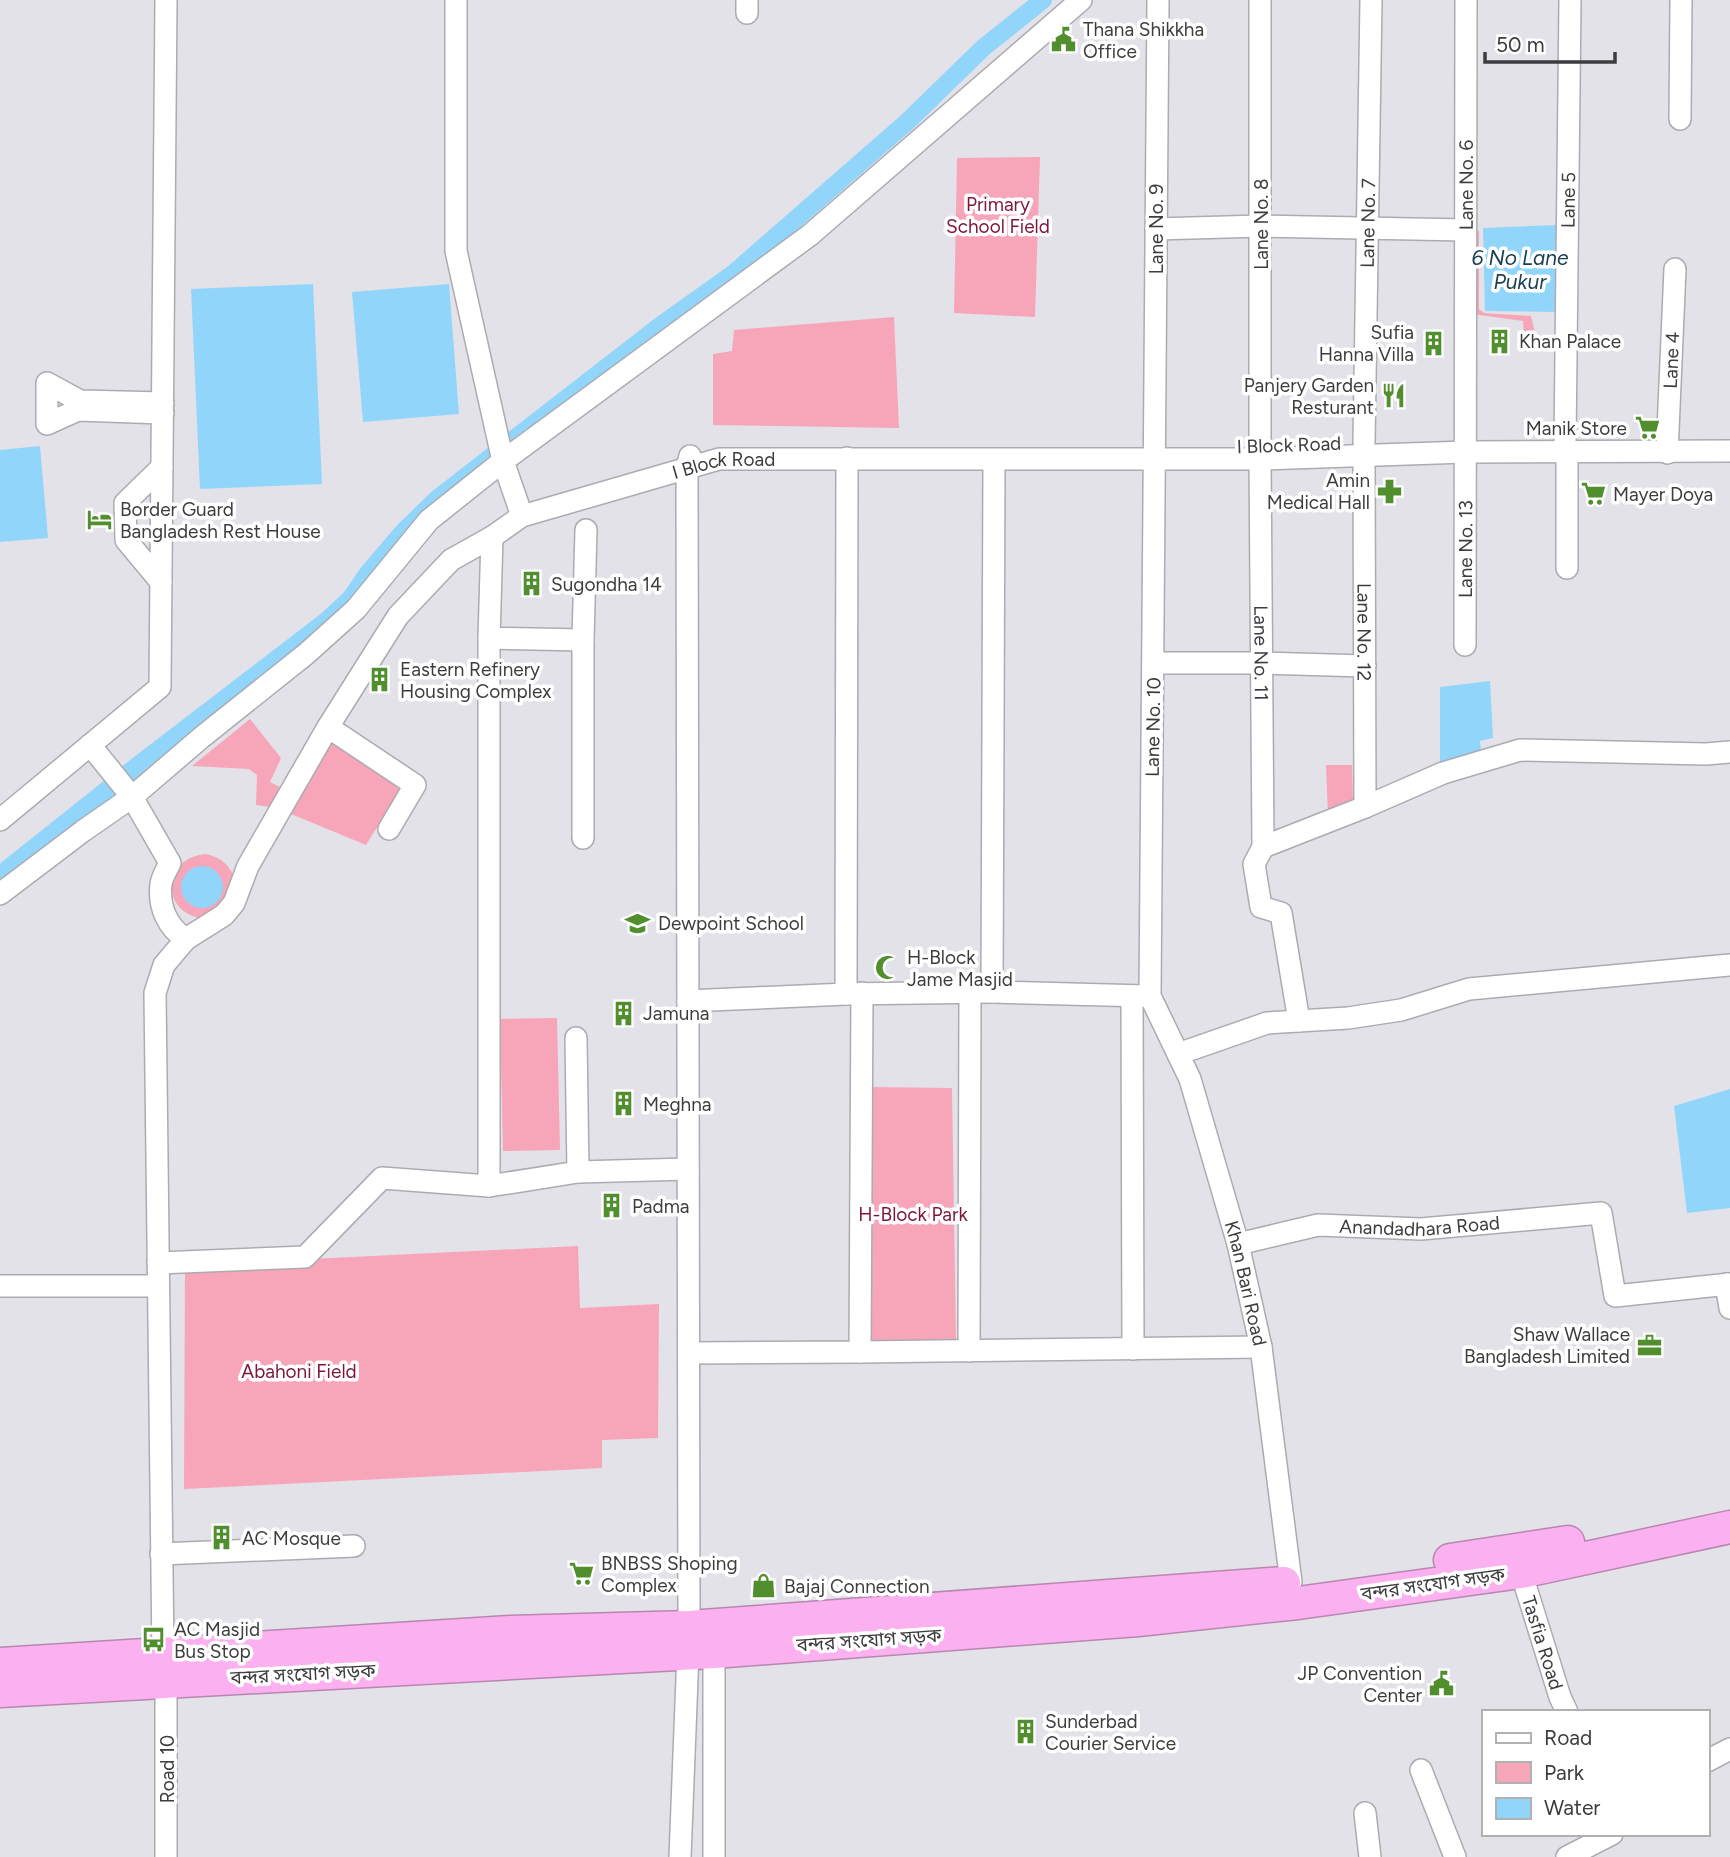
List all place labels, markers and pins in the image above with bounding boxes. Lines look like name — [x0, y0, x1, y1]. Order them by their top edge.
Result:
place label: Thana Shikkha Office — [1083, 18, 1204, 63]
public building icon: Thana Shikkha Office — [1049, 26, 1077, 54]
place label: Sufia Hanna Villa — [1319, 321, 1414, 366]
building icon: Khan Palace — [1485, 327, 1513, 355]
building icon: Sufia Hanna Villa — [1420, 329, 1448, 357]
place label: Khan Palace — [1519, 330, 1621, 353]
place label: Panjery Garden Resturant — [1244, 374, 1374, 419]
restaurant icon: Panjery Garden Resturant — [1380, 382, 1408, 410]
supermarket icon: Manik Store — [1633, 414, 1661, 442]
place label: Manik Store — [1526, 417, 1627, 440]
place label: Amin Medical Hall — [1267, 469, 1370, 514]
pharmacy icon: Amin Medical Hall — [1376, 477, 1404, 505]
supermarket icon: Mayer Doya — [1579, 480, 1607, 508]
place label: Mayer Doya — [1613, 483, 1713, 506]
place label: Border Guard Bangladesh Rest House — [120, 498, 321, 543]
hotel icon: Border Guard Bangladesh Rest House — [86, 506, 114, 534]
building icon: Sugondha 14 — [517, 570, 545, 598]
place label: Sugondha 14 — [551, 573, 662, 596]
place label: Eastern Refinery Housing Complex — [400, 658, 551, 703]
building icon: Eastern Refinery Housing Complex — [366, 666, 394, 694]
school or university icon: Dewpoint School — [624, 909, 652, 937]
place label: Dewpoint School — [658, 912, 804, 935]
place label: H-Block Jame Masjid — [907, 946, 1013, 991]
mosque icon: H-Block Jame Masjid — [873, 954, 901, 982]
building icon: Jamuna — [609, 999, 637, 1027]
place label: Jamuna — [643, 1002, 710, 1025]
building icon: Meghna — [609, 1090, 637, 1118]
place label: Meghna — [643, 1093, 712, 1116]
building icon: Padma — [598, 1192, 626, 1220]
place label: Padma — [632, 1195, 690, 1218]
place label: Shaw Wallace Bangladesh Limited — [1464, 1323, 1630, 1368]
office icon: Shaw Wallace Bangladesh Limited — [1636, 1331, 1664, 1359]
building icon: AC Mosque — [208, 1524, 236, 1552]
place label: AC Mosque — [242, 1527, 341, 1550]
place label: BNBSS Shoping Complex — [601, 1552, 738, 1597]
supermarket icon: BNBSS Shoping Complex — [567, 1560, 595, 1588]
shop icon: Bajaj Connection — [750, 1572, 778, 1600]
place label: Bajaj Connection — [784, 1575, 930, 1598]
place label: AC Masjid Bus Stop — [174, 1618, 260, 1663]
bus stop icon: AC Masjid Bus Stop — [140, 1626, 168, 1654]
place label: JP Convention Center — [1297, 1662, 1423, 1707]
public building icon: JP Convention Center — [1428, 1670, 1456, 1698]
place label: Sunderbad Courier Service — [1045, 1710, 1176, 1755]
building icon: Sunderbad Courier Service — [1011, 1718, 1039, 1746]

